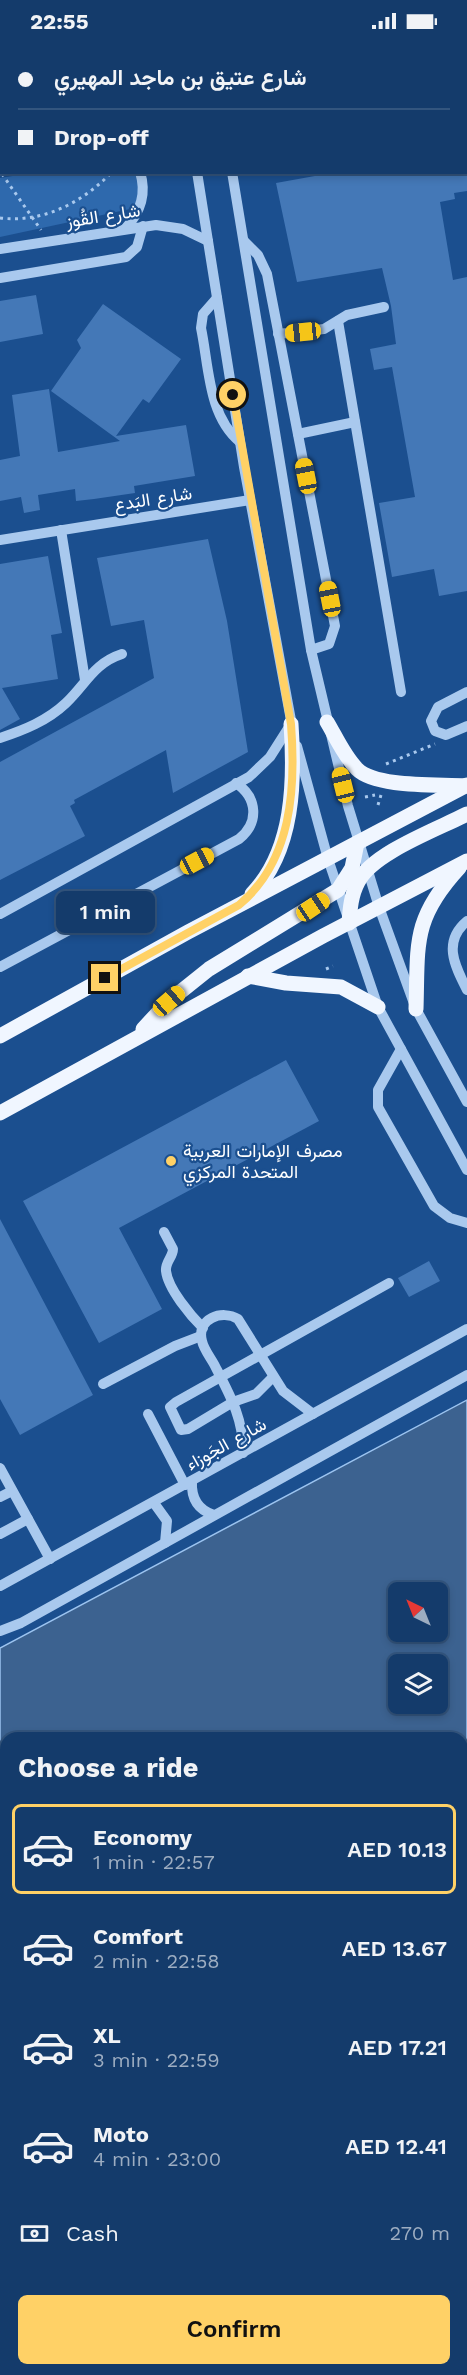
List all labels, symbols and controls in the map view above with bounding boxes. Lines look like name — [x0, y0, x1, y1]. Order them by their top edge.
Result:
text: 22:55 — [30, 9, 89, 34]
text: شارع عتيق بن ماجد المهيري — [54, 65, 306, 90]
text: Drop-off — [54, 125, 149, 150]
street label: شارع القُوز — [63, 199, 142, 234]
car — [284, 321, 322, 343]
route start — [219, 381, 246, 408]
car — [294, 457, 318, 495]
street label: شارع البَدع — [112, 482, 194, 517]
car — [318, 580, 342, 618]
car — [330, 765, 356, 805]
car — [177, 845, 217, 877]
car — [293, 889, 333, 925]
callout: 1 min — [56, 891, 154, 933]
text: 1 min — [80, 900, 131, 924]
route end — [91, 964, 118, 991]
car — [150, 982, 188, 1020]
place label: مصرف الإمارات العربية المتحدة المركزي — [183, 1140, 343, 1187]
marker: مصرف الإمارات العربية المتحدة المركزي — [164, 1154, 178, 1168]
street label: شارع الجَوزاء — [182, 1413, 270, 1476]
north arrow — [388, 1582, 448, 1642]
map controls — [388, 1582, 448, 1714]
button: layers — [388, 1654, 448, 1714]
text: Choose a ride — [18, 1752, 198, 1784]
icon: car — [21, 1822, 75, 1876]
text: Economy — [93, 1825, 192, 1850]
text: AED 10.13 — [347, 1837, 447, 1862]
text: 1 min · 22:57 — [93, 1850, 215, 1874]
icon: car — [21, 1921, 75, 1975]
text: Comfort — [93, 1924, 183, 1949]
text: AED 13.67 — [342, 1936, 447, 1961]
text: 2 min · 22:58 — [93, 1949, 220, 1973]
icon: car — [21, 2020, 75, 2074]
text: XL — [93, 2023, 121, 2048]
text: AED 17.21 — [348, 2035, 447, 2060]
text: 3 min · 22:59 — [93, 2048, 220, 2072]
icon: car — [21, 2119, 75, 2173]
text: Moto — [93, 2122, 149, 2147]
text: AED 12.41 — [345, 2134, 447, 2159]
text: 4 min · 23:00 — [93, 2147, 221, 2171]
icon: cash — [18, 2217, 51, 2250]
text: Cash — [66, 2221, 119, 2246]
text: 270 m — [390, 2221, 450, 2245]
button: Confirm — [18, 2295, 450, 2364]

